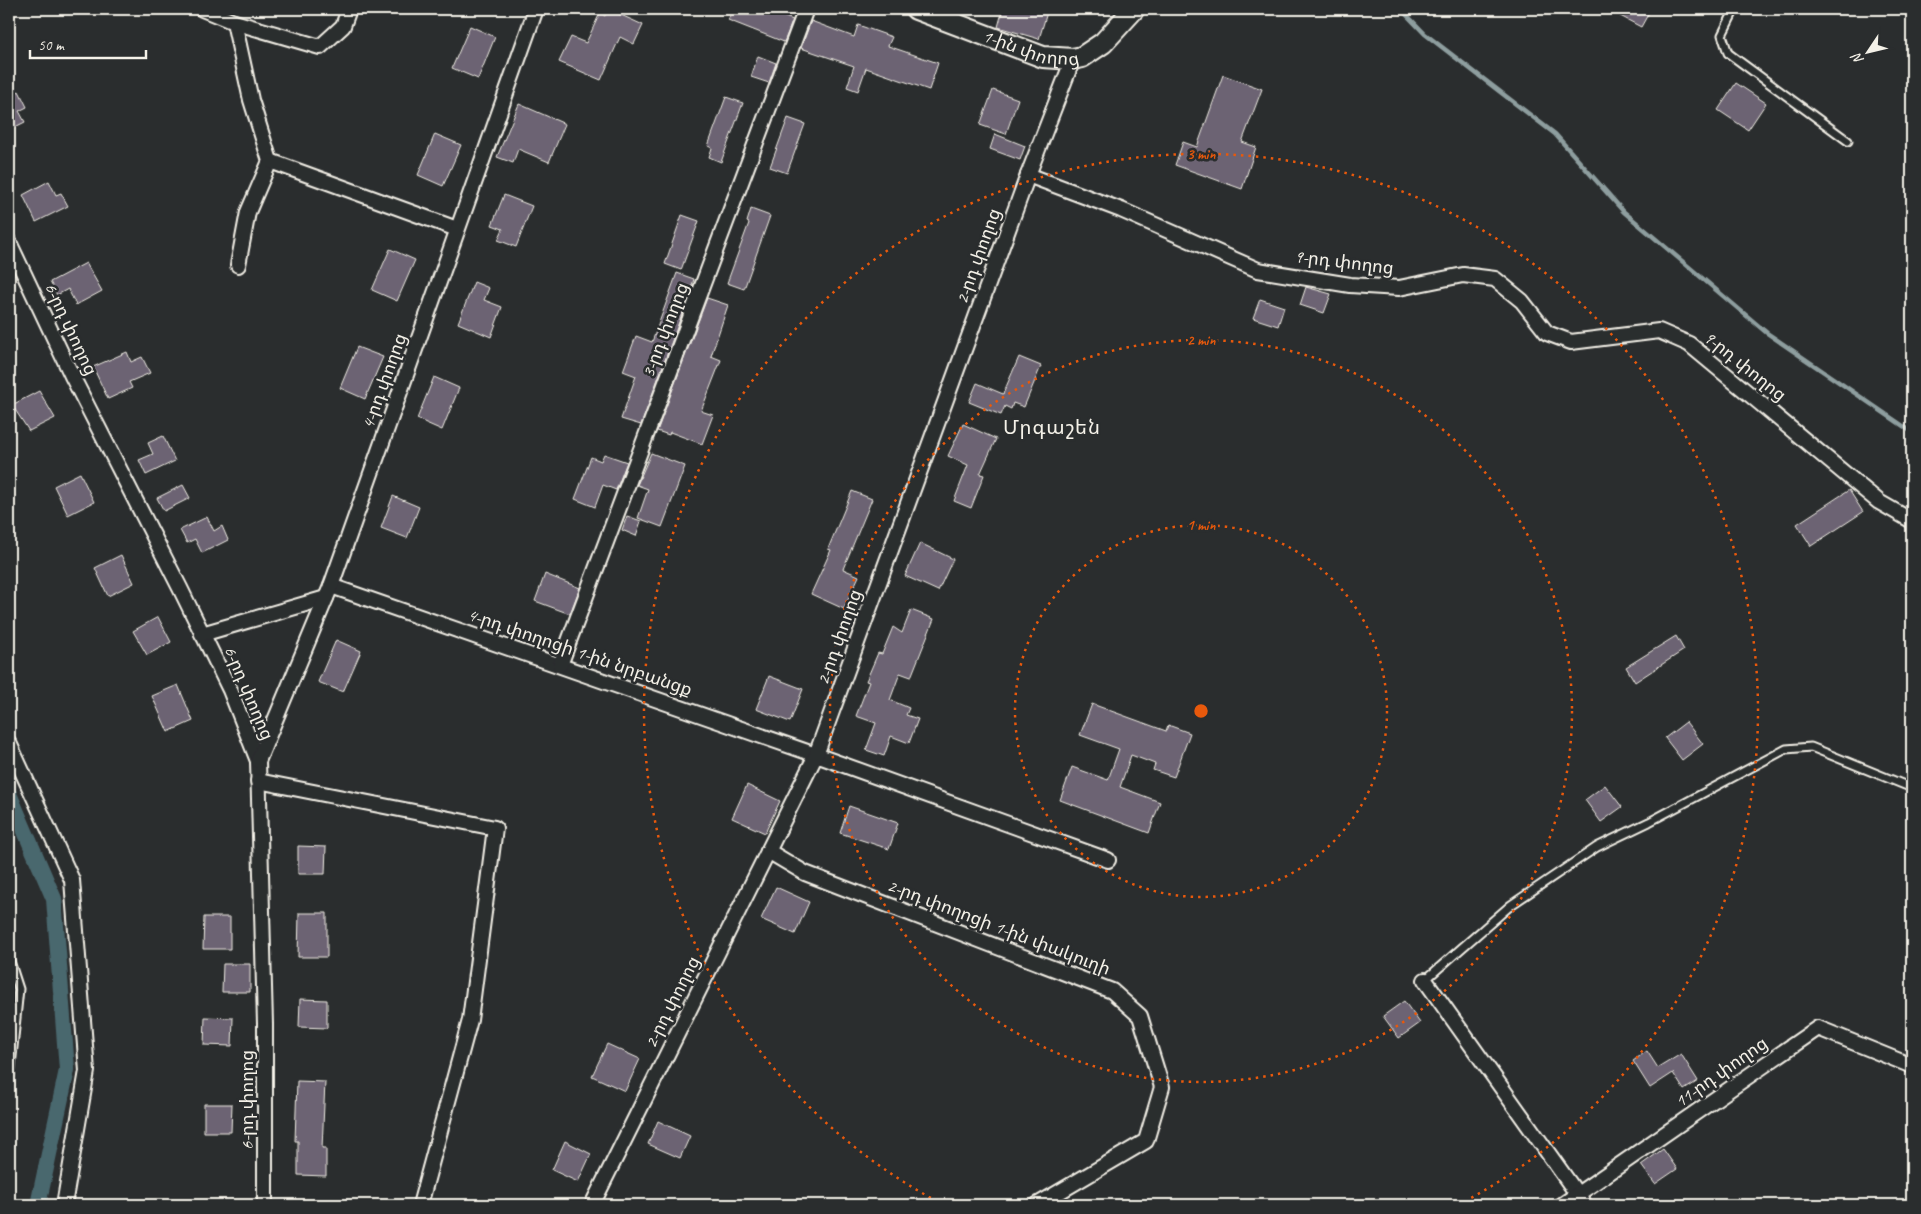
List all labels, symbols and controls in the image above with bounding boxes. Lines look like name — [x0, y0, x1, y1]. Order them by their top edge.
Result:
street label: 1-ին փողոց — [980, 24, 1081, 71]
scale bar — [30, 28, 146, 60]
north arrow — [1844, 28, 1894, 78]
text: 50 m — [38, 36, 65, 55]
text: N — [1847, 49, 1867, 68]
text: 3 min — [1187, 145, 1216, 164]
street label: 2-րդ փողոց — [951, 205, 1005, 307]
street label: 9-րդ փողոց — [1293, 245, 1395, 279]
street label: 6-րդ փողոց — [40, 279, 102, 379]
street label: 3-րդ փողոց — [637, 279, 693, 381]
street label: 9-րդ փողոց — [1699, 326, 1791, 406]
street label: 4-րդ փողոց — [357, 330, 411, 432]
text: 2 min — [1187, 331, 1216, 350]
district label: Մրգաշեն — [1003, 415, 1101, 440]
text: 1 min — [1187, 516, 1216, 535]
street label: 2-րդ փողոց — [812, 586, 866, 688]
street label: 4-րդ փողոցի 1-ին նրբանցք — [465, 603, 695, 701]
street label: 6-րդ փողոց — [219, 643, 279, 743]
centre of rings — [1192, 702, 1210, 720]
street label: 2-րդ փողոցի 1-ին փակուղի — [884, 874, 1114, 980]
street label: 2-րդ փողոց — [640, 952, 704, 1052]
street label: 11-րդ փողոց — [1670, 1032, 1772, 1112]
street label: 6-րդ փողոց — [236, 1050, 258, 1150]

